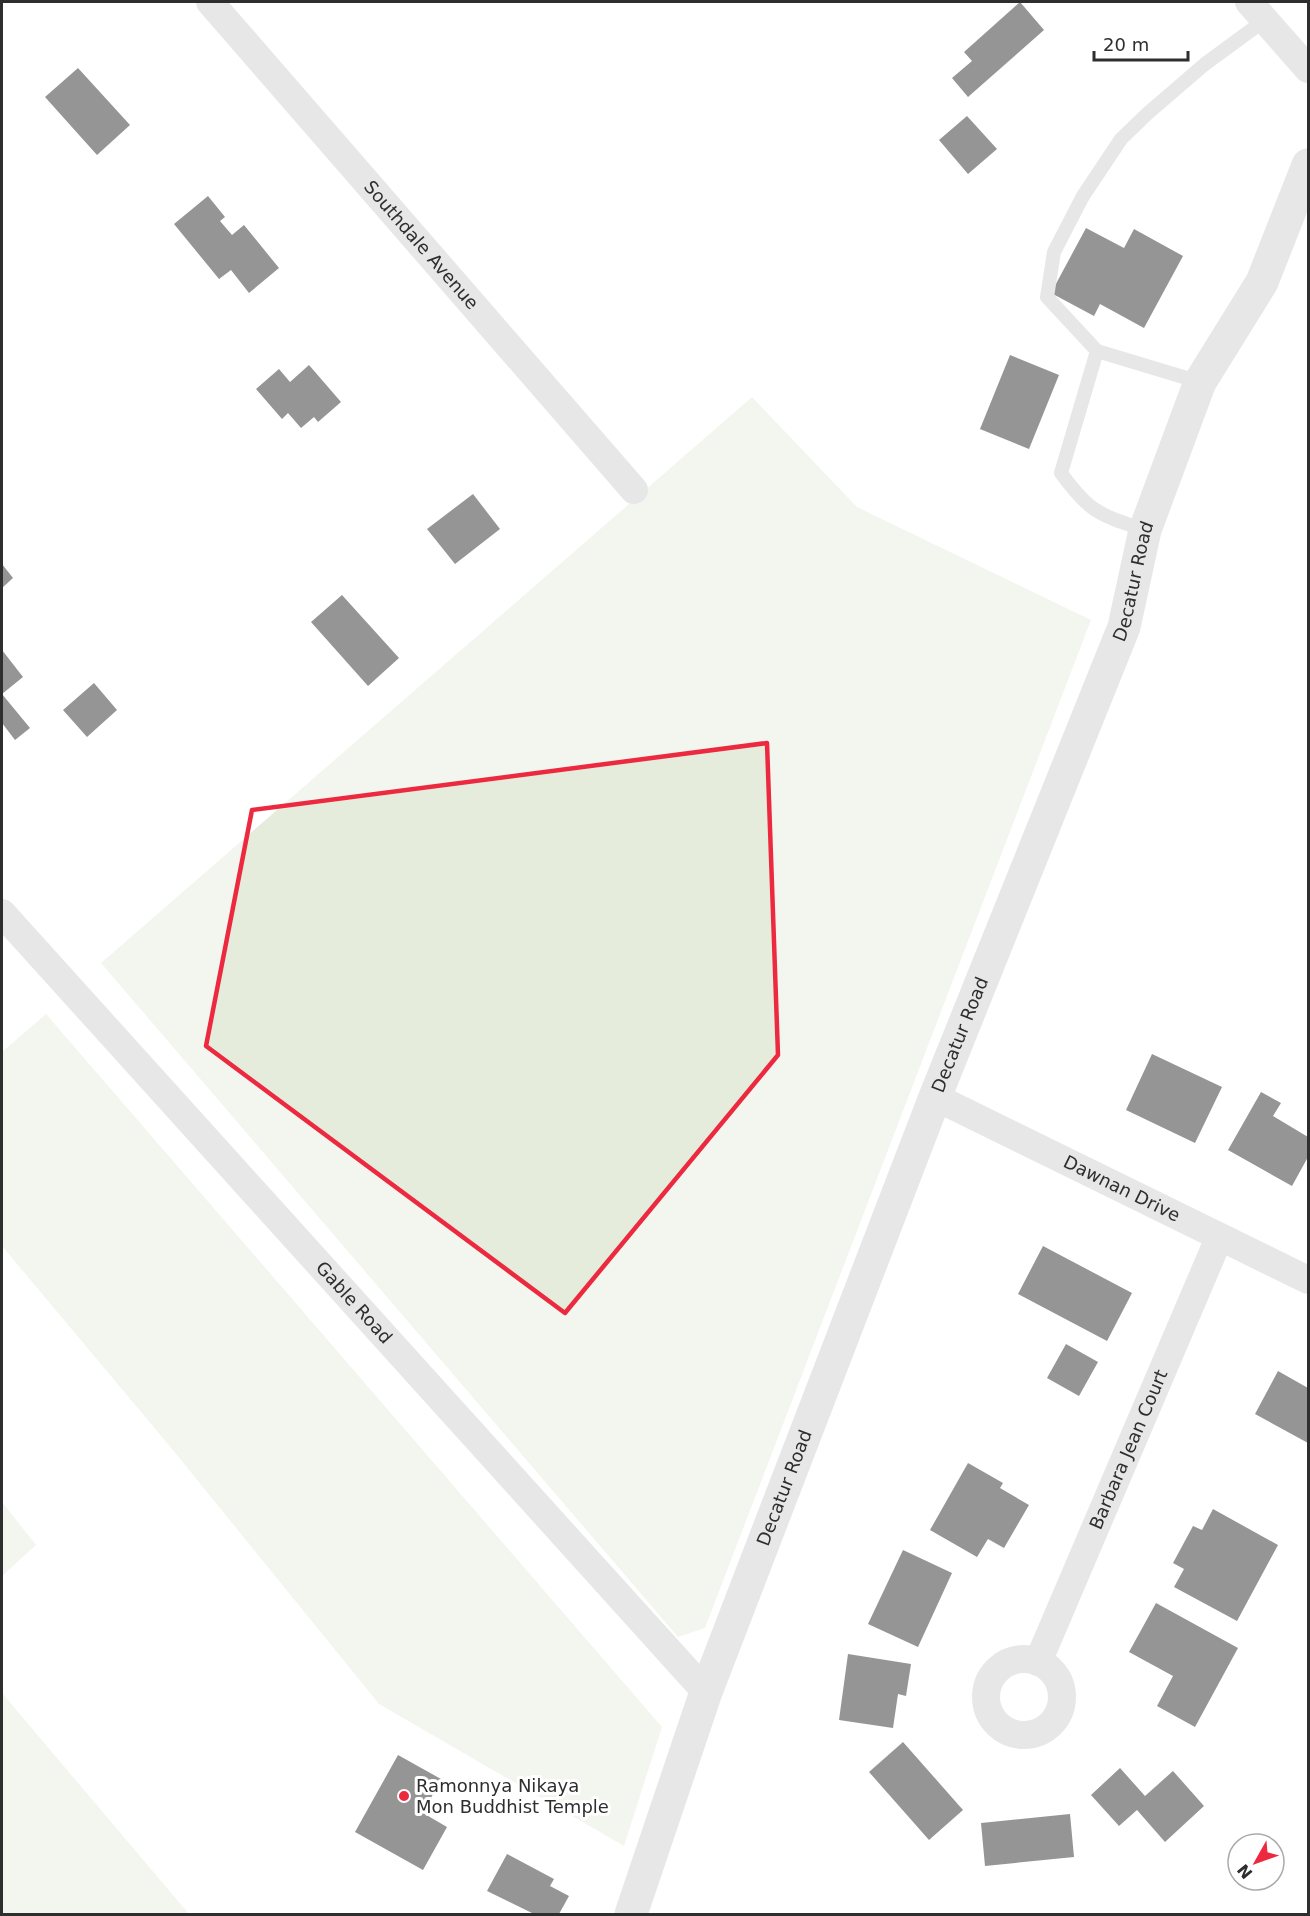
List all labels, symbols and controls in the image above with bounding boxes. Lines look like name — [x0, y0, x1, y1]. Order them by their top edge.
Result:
scale bar — [1094, 24, 1188, 62]
text: 20 m — [1103, 34, 1149, 55]
street label: Southdale Avenue — [360, 176, 483, 313]
street label: Decatur Road — [1108, 518, 1157, 644]
street label: Decatur Road — [927, 974, 992, 1095]
street label: Dawnan Drive — [1060, 1151, 1184, 1226]
street label: Gable Road — [312, 1257, 397, 1348]
street label: Barbara Jean Court — [1085, 1366, 1172, 1532]
street label: Decatur Road — [752, 1427, 816, 1549]
place label: Ramonnya Nikaya Mon Buddhist Temple — [416, 1775, 609, 1817]
marker: Ramonnya Nikaya Mon Buddhist Temple — [397, 1789, 411, 1803]
north arrow — [1226, 1832, 1286, 1892]
text: N — [1233, 1860, 1256, 1883]

